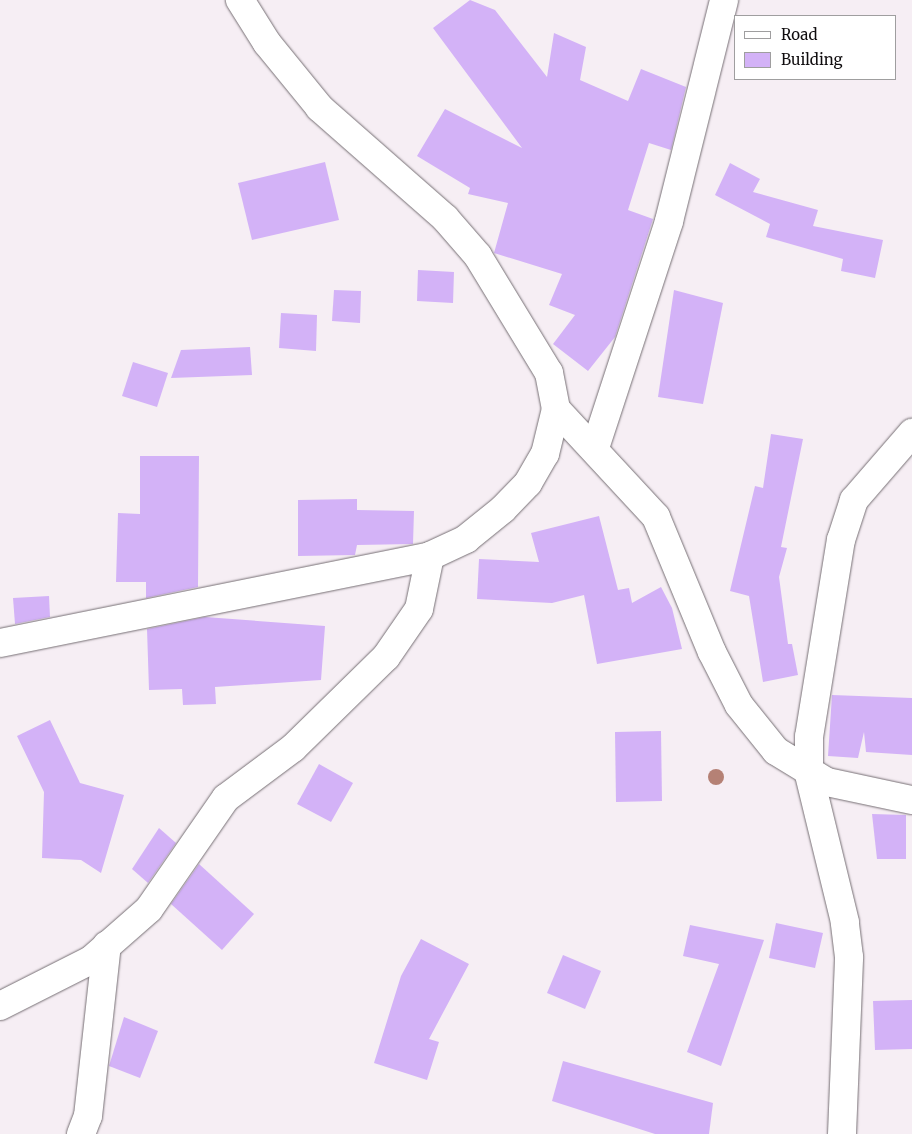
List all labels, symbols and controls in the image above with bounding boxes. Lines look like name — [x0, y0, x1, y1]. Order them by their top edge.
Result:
legend — [734, 15, 897, 80]
text: Road — [781, 25, 817, 44]
text: Building — [781, 50, 843, 69]

